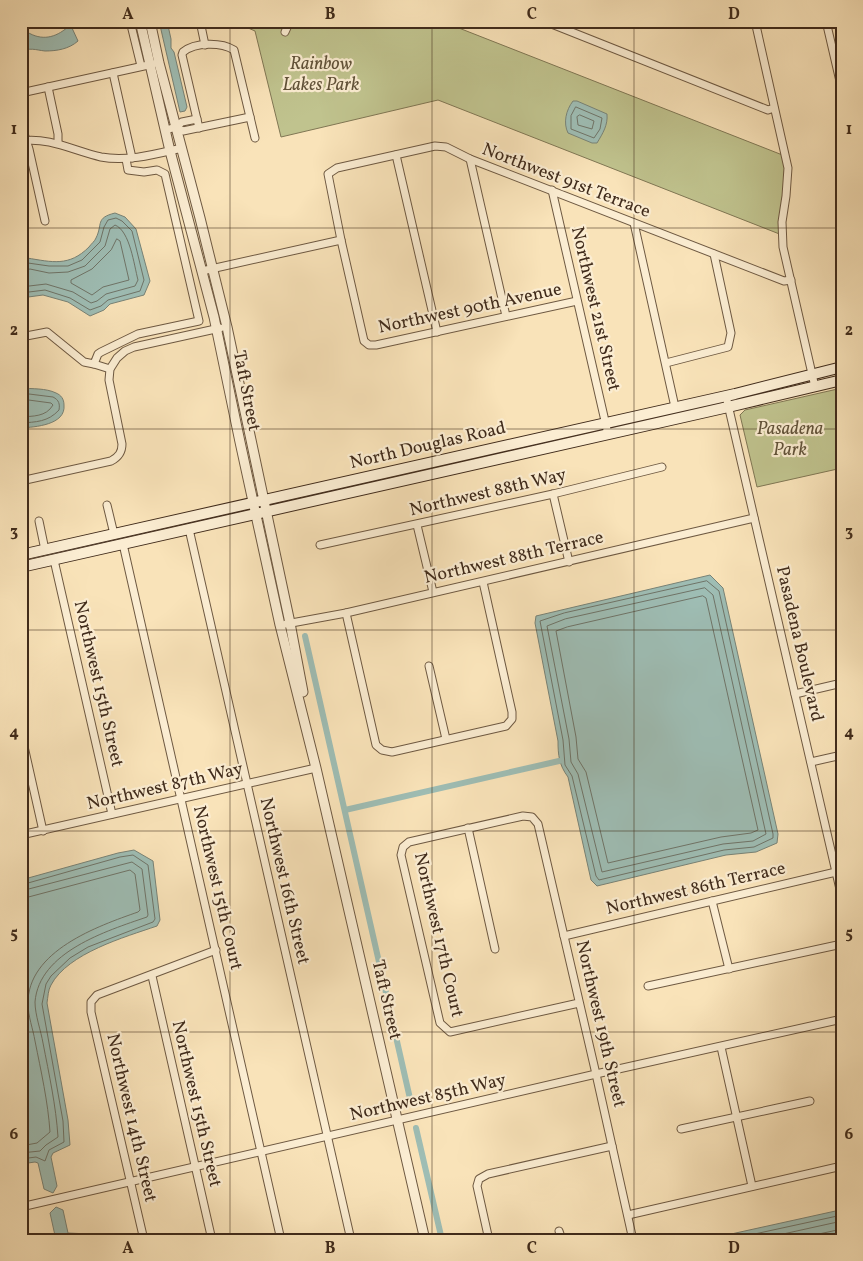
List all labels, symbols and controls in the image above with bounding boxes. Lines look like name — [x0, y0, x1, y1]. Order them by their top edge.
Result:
text: A — [122, 4, 134, 26]
text: B — [325, 4, 336, 26]
text: C — [527, 4, 537, 26]
text: D — [728, 4, 740, 26]
park label: Rainbow Lakes Park — [283, 52, 359, 98]
text: 1 — [11, 119, 17, 141]
text: 1 — [846, 119, 852, 141]
street label: Northwest 91st Terrace — [478, 137, 654, 225]
street label: Northwest 21st Street — [564, 224, 626, 394]
street label: Northwest 90th Avenue — [376, 277, 564, 341]
text: 2 — [10, 320, 18, 342]
text: 2 — [845, 320, 853, 342]
street label: Taft Street — [226, 349, 266, 433]
street label: North Douglas Road — [347, 416, 509, 476]
park label: Pasadena Park — [757, 417, 823, 463]
street label: Northwest 88th Way — [407, 463, 569, 523]
text: 3 — [10, 521, 18, 543]
text: 3 — [845, 521, 853, 543]
street label: Northwest 88th Terrace — [422, 525, 606, 591]
street label: Pasadena Boulevard — [769, 564, 829, 724]
street label: Northwest 15th Street — [67, 598, 129, 770]
text: 4 — [9, 722, 19, 744]
text: 4 — [844, 722, 854, 744]
street label: Northwest 87th Way — [84, 757, 246, 817]
street label: Northwest 16th Street — [253, 795, 315, 967]
street label: Northwest 15th Court — [186, 803, 248, 973]
street label: Northwest 17th Court — [407, 850, 469, 1020]
street label: Northwest 86th Terrace — [604, 856, 788, 922]
text: 5 — [10, 923, 18, 945]
text: 5 — [845, 923, 853, 945]
street label: Northwest 19th Street — [569, 938, 631, 1110]
street label: Taft Street — [365, 957, 407, 1043]
street label: Northwest 15th Street — [165, 1018, 227, 1190]
street label: Northwest 14th Street — [99, 1031, 163, 1205]
street label: Northwest 85th Way — [348, 1068, 509, 1128]
text: 6 — [10, 1124, 19, 1146]
text: 6 — [845, 1124, 854, 1146]
text: A — [122, 1238, 134, 1260]
text: B — [325, 1238, 336, 1260]
text: C — [527, 1238, 537, 1260]
text: D — [728, 1238, 740, 1260]

